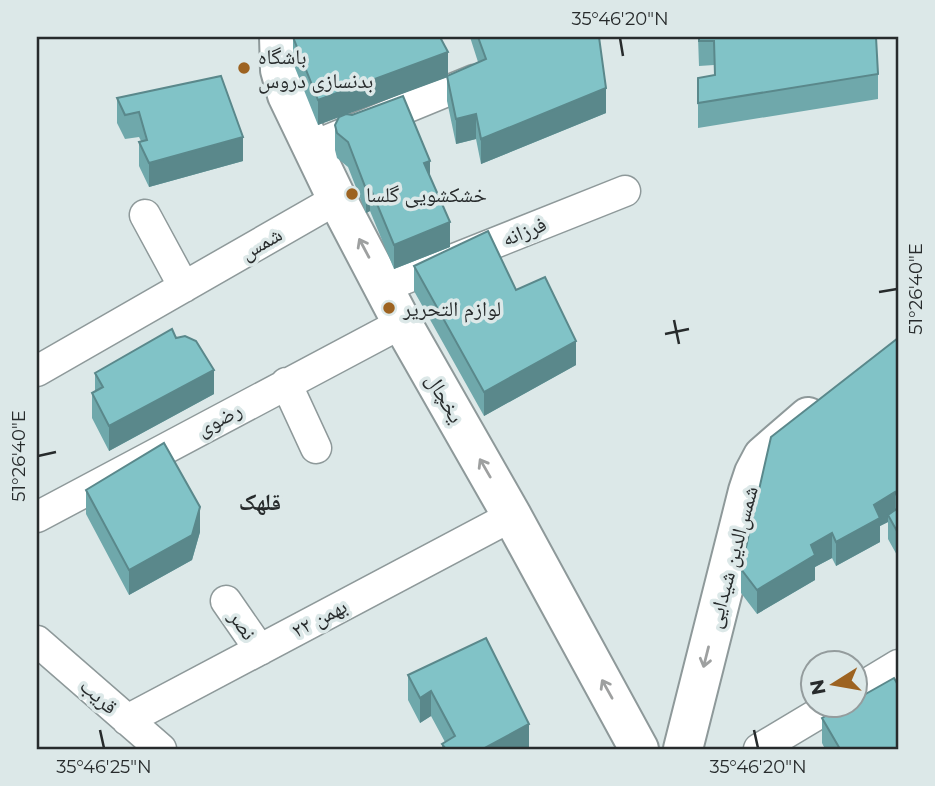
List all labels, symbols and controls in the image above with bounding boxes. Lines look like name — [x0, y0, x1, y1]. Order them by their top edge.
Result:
text: 35°46'20"N — [571, 8, 669, 30]
place label: باشگاه بدنسازی دروس — [258, 44, 373, 94]
marker: باشگاه بدنسازی دروس — [236, 60, 252, 76]
place label: خشکشویی گلسا — [366, 182, 487, 208]
marker: خشکشویی گلسا — [344, 186, 360, 202]
street label: فرزانه — [498, 211, 550, 251]
street label: شمس — [236, 221, 287, 266]
one-way arrow — [356, 238, 370, 259]
text: 51°26'40"E — [905, 243, 927, 335]
place label: لوازم التحریر — [402, 296, 501, 323]
marker: لوازم التحریر — [381, 300, 397, 316]
street label: یخچال — [421, 369, 469, 427]
street label: رضوی — [192, 397, 246, 441]
text: 51°26'40"E — [8, 410, 30, 502]
one-way arrow — [478, 459, 492, 479]
street label: شمس‌الدین شیدایی — [701, 483, 764, 631]
district label: قلهک — [239, 488, 281, 516]
street label: ۲۲ بهمن — [287, 593, 351, 644]
street label: نصر — [223, 604, 262, 645]
one-way arrow — [699, 645, 712, 668]
north arrow — [799, 650, 869, 720]
street label: قریب — [75, 673, 123, 719]
text: N — [805, 677, 831, 697]
one-way arrow — [599, 680, 613, 700]
text: 35°46'25"N — [56, 756, 152, 778]
text: 35°46'20"N — [709, 756, 807, 778]

